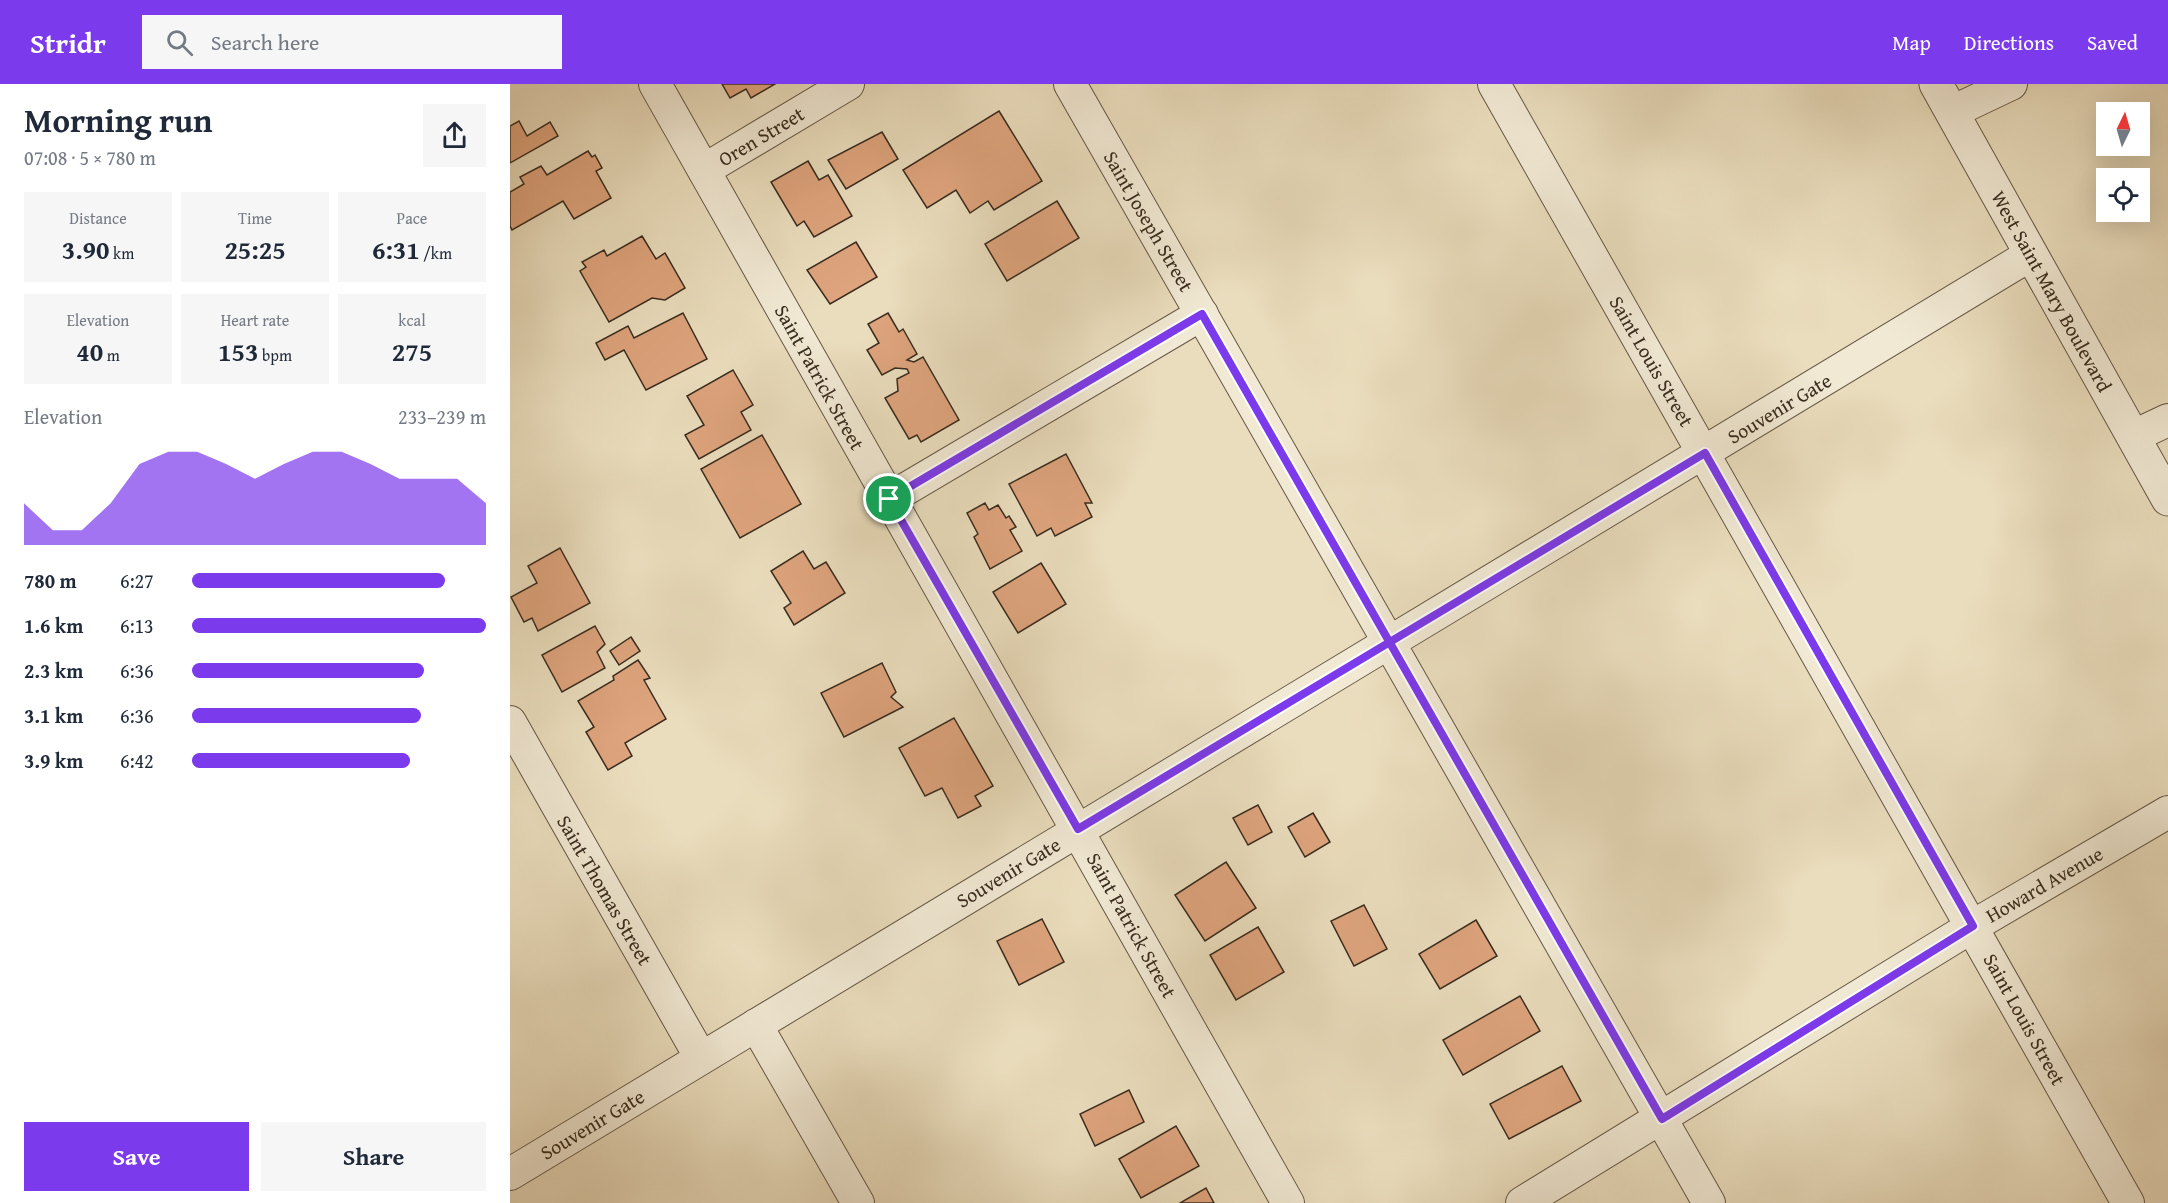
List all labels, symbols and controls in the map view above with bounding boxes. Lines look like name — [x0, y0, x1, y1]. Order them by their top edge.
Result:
search box — [142, 15, 562, 69]
text: Stridr — [30, 22, 106, 63]
icon: search — [163, 26, 196, 59]
text: Search here — [211, 26, 319, 58]
text: Map — [1892, 27, 1931, 58]
text: Directions — [1964, 27, 2054, 58]
text: Saved — [2087, 27, 2138, 58]
text: Morning run — [24, 96, 213, 144]
street label: Oren Street — [713, 99, 809, 173]
north arrow — [2096, 102, 2150, 156]
map controls — [2096, 102, 2150, 222]
button: share — [423, 104, 486, 167]
text: 07:08 · 5 × 780 m — [24, 143, 156, 172]
street label: Saint Joseph Street — [1097, 145, 1201, 297]
button: locate — [2096, 168, 2150, 222]
street label: West Saint Mary Boulevard — [1985, 185, 2120, 397]
text: Distance — [69, 206, 127, 230]
text: Time — [238, 206, 272, 230]
text: Pace — [397, 206, 427, 230]
text: 3.90 — [62, 230, 110, 269]
text: 25:25 — [224, 230, 286, 269]
text: 6:31 — [372, 230, 420, 269]
text: km — [110, 241, 134, 265]
text: /km — [420, 241, 452, 265]
street label: Saint Louis Street — [1603, 290, 1701, 432]
street label: Saint Patrick Street — [768, 299, 872, 455]
text: Elevation — [67, 308, 129, 332]
text: Heart rate — [221, 308, 289, 332]
text: kcal — [398, 308, 426, 332]
text: 40 — [76, 332, 103, 371]
text: 153 — [218, 332, 258, 371]
text: 275 — [392, 332, 432, 371]
text: m — [103, 343, 120, 367]
text: bpm — [258, 343, 292, 367]
street label: Souvenir Gate — [1721, 365, 1837, 451]
text: Elevation — [24, 402, 102, 431]
text: 233–239 m — [398, 402, 486, 431]
pin — [863, 473, 914, 524]
icon: arrive — [872, 482, 905, 515]
text: 780 m — [24, 566, 77, 595]
text: 6:27 — [120, 566, 154, 595]
text: 1.6 km — [24, 611, 83, 640]
text: 6:13 — [120, 611, 154, 640]
text: 2.3 km — [24, 656, 83, 685]
text: 6:36 — [120, 656, 154, 685]
text: 3.1 km — [24, 701, 83, 730]
text: 6:36 — [120, 701, 154, 730]
text: 3.9 km — [24, 746, 83, 775]
text: 6:42 — [120, 746, 154, 775]
street label: Saint Thomas Street — [550, 810, 660, 970]
street label: Souvenir Gate — [950, 829, 1066, 915]
street label: Howard Avenue — [1980, 839, 2108, 929]
street label: Saint Patrick Street — [1080, 847, 1184, 1003]
street label: Saint Louis Street — [1977, 948, 2073, 1090]
street label: Souvenir Gate — [534, 1081, 650, 1167]
button: Save — [24, 1122, 249, 1191]
button: Share — [261, 1122, 486, 1191]

